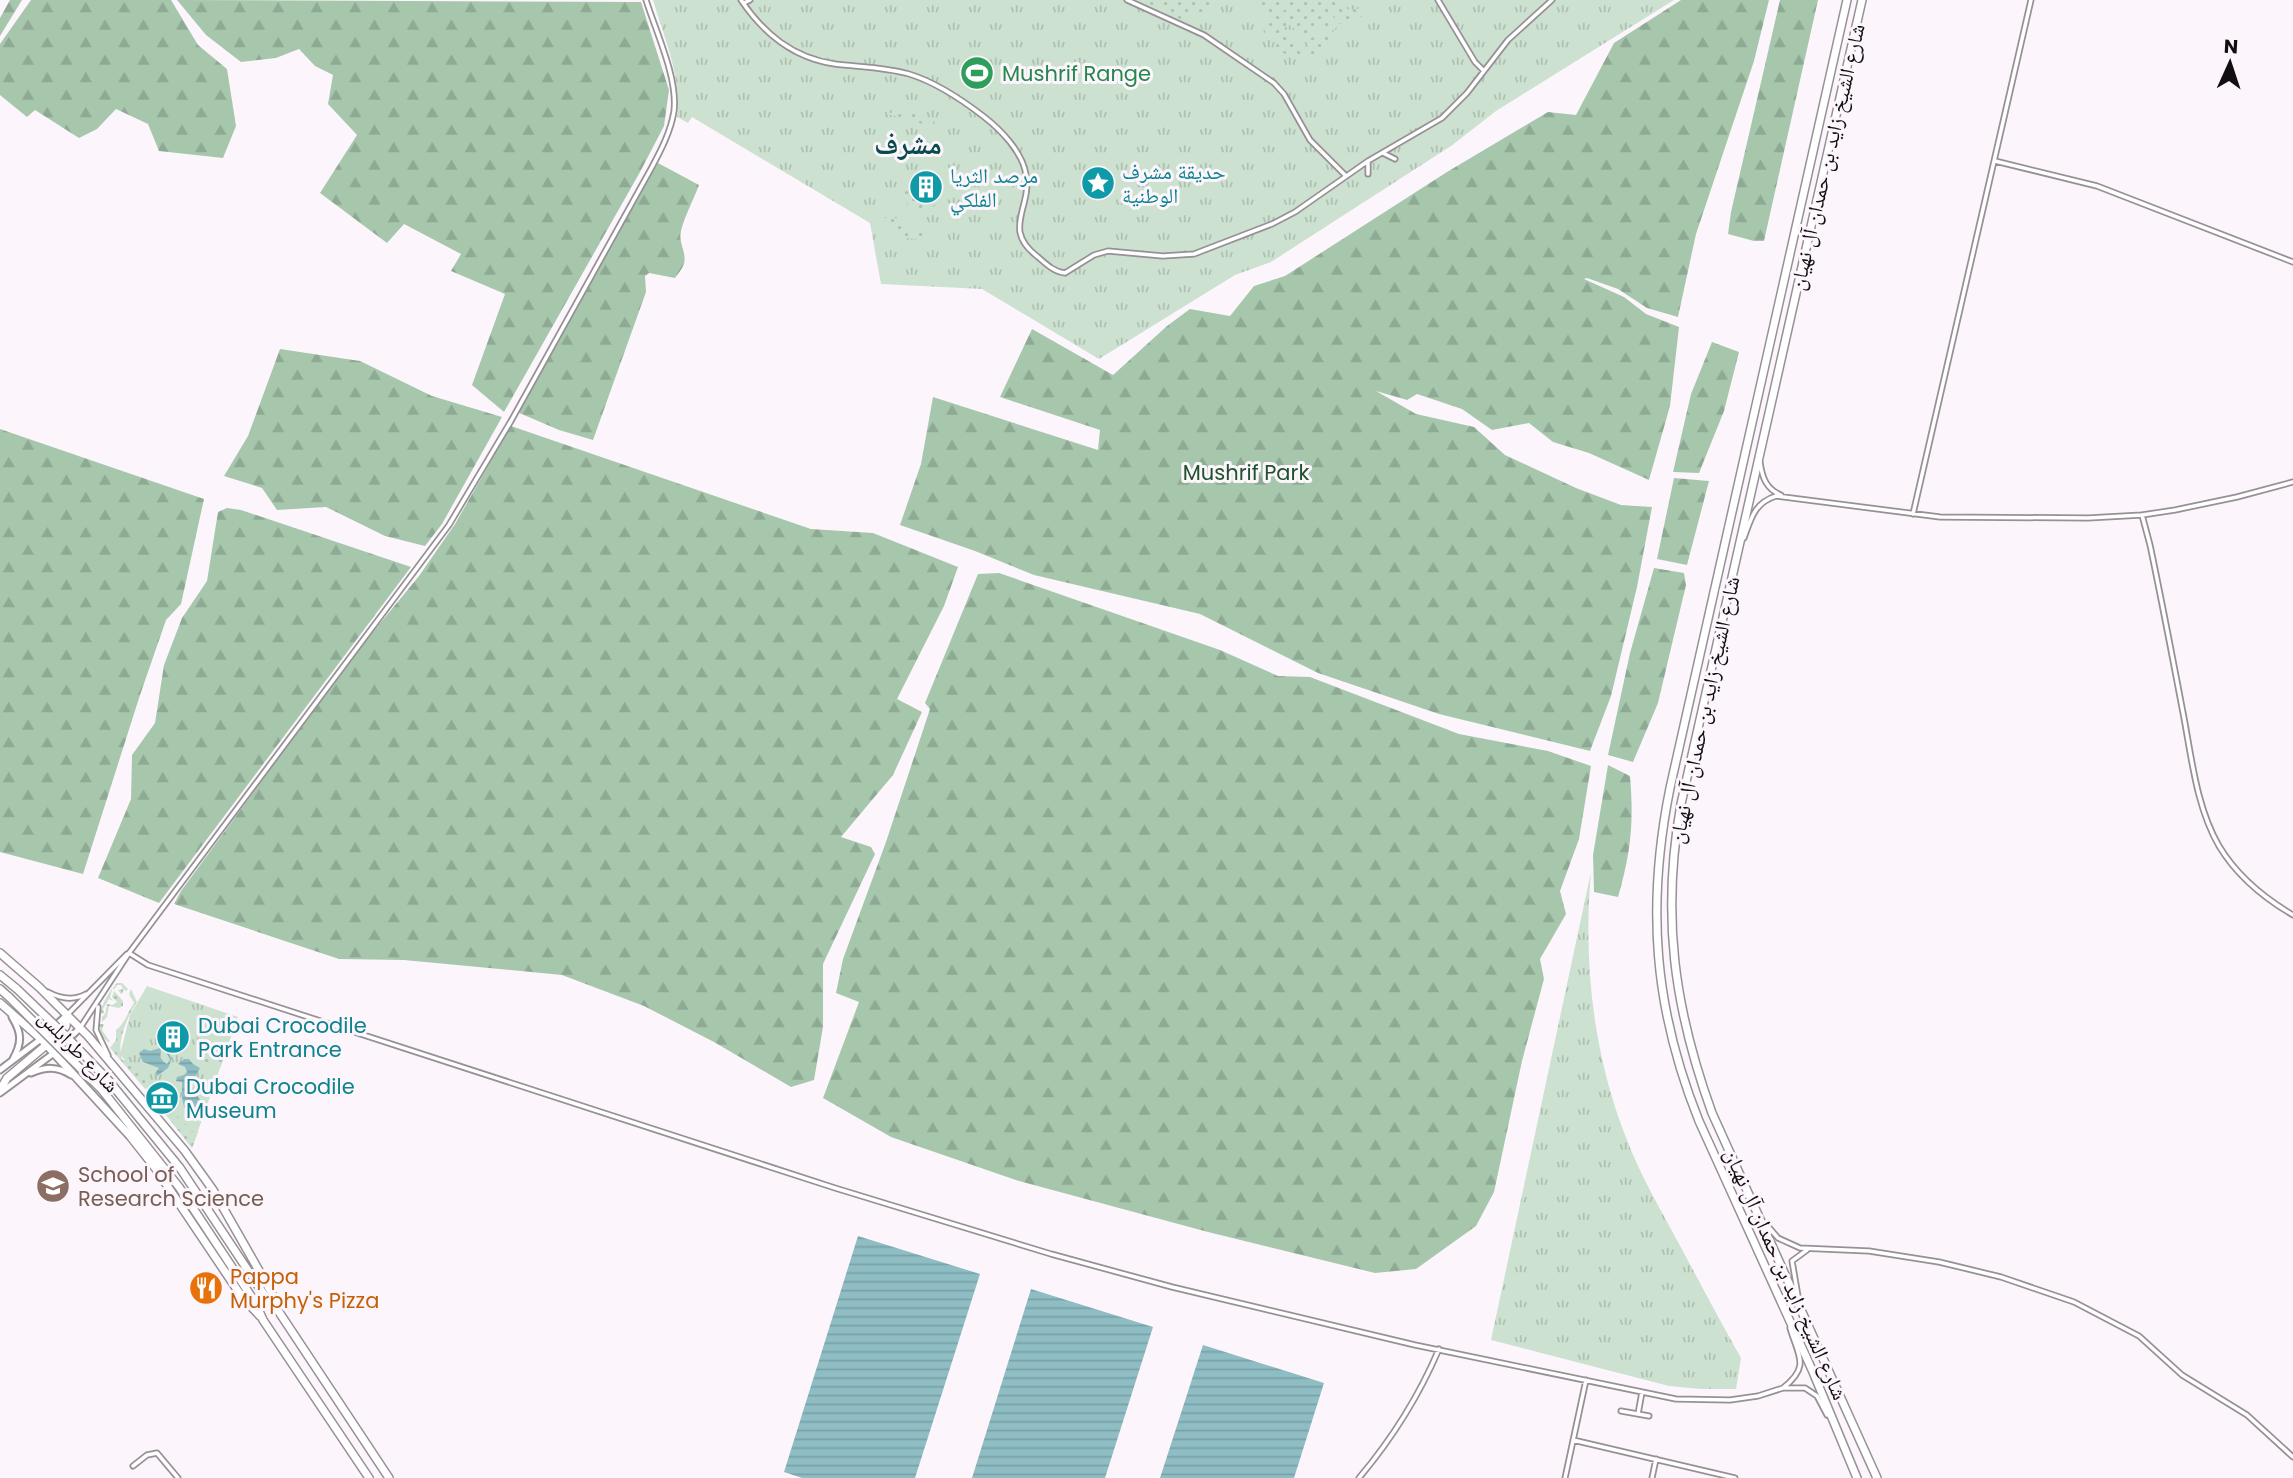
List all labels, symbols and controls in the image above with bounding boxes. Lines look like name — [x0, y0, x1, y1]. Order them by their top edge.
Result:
street label: شارع الشيخ زايد بن حمدان آل نهيان — [1782, 21, 1872, 293]
north arrow — [2195, 28, 2265, 98]
text: N — [2223, 33, 2239, 60]
sports icon: Mushrif Range — [958, 54, 996, 92]
place label: Mushrif Range — [1002, 59, 1151, 88]
district label: مشرف — [874, 125, 942, 164]
place label: حديقة مشرف الوطنية — [1122, 157, 1226, 210]
place label: مرصد الثريا الفلكي — [950, 161, 1038, 216]
place icon: حديقة مشرف الوطنية — [1079, 164, 1117, 202]
building icon: مرصد الثريا الفلكي — [907, 168, 945, 206]
park label: Mushrif Park — [1183, 458, 1309, 487]
street label: شارع الشيخ زايد بن حمدان آل نهيان — [1661, 574, 1747, 846]
street label: شارع طرابلس — [32, 1003, 126, 1099]
place label: Dubai Crocodile Park Entrance — [198, 1011, 367, 1064]
building icon: Dubai Crocodile Park Entrance — [154, 1018, 192, 1056]
place label: Dubai Crocodile Museum — [186, 1072, 355, 1125]
museum icon: Dubai Crocodile Museum — [143, 1079, 181, 1117]
street label: شارع الشيخ زايد بن حمدان آل نهيان — [1717, 1144, 1855, 1404]
place label: School of Research Science — [78, 1160, 264, 1213]
school or university icon: School of Research Science — [34, 1167, 72, 1205]
place label: Pappa Murphy's Pizza — [230, 1262, 379, 1315]
restaurant icon: Pappa Murphy's Pizza — [187, 1269, 225, 1307]

